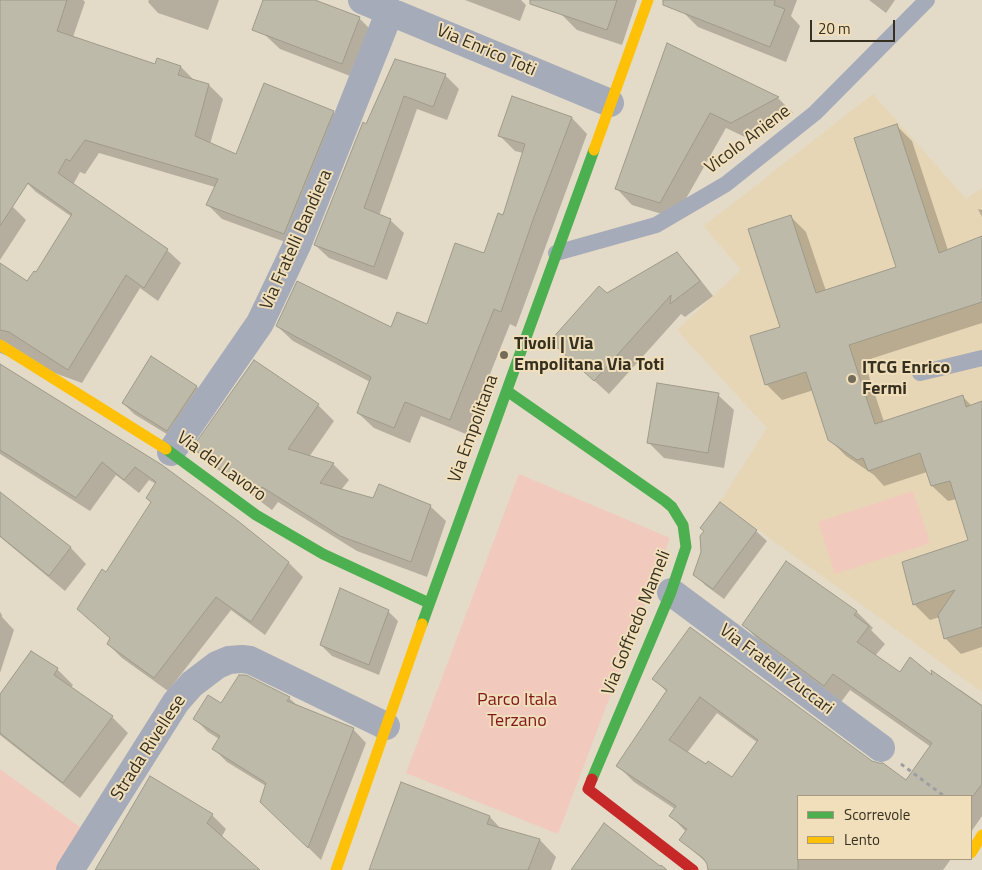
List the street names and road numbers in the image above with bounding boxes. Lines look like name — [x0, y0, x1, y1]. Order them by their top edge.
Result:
street label: Via Enrico Toti — [433, 20, 539, 82]
street label: Vicolo Aniene — [701, 101, 795, 179]
street label: Via Fratelli Bandiera — [256, 167, 338, 313]
street label: Via Empolitana — [444, 372, 504, 486]
street label: Via del Lavoro — [172, 427, 270, 507]
street label: Via Goffredo Mameli — [598, 547, 676, 699]
street label: Via Fratelli Zuccari — [715, 620, 837, 720]
street label: Strada Rivellese — [107, 691, 191, 805]

